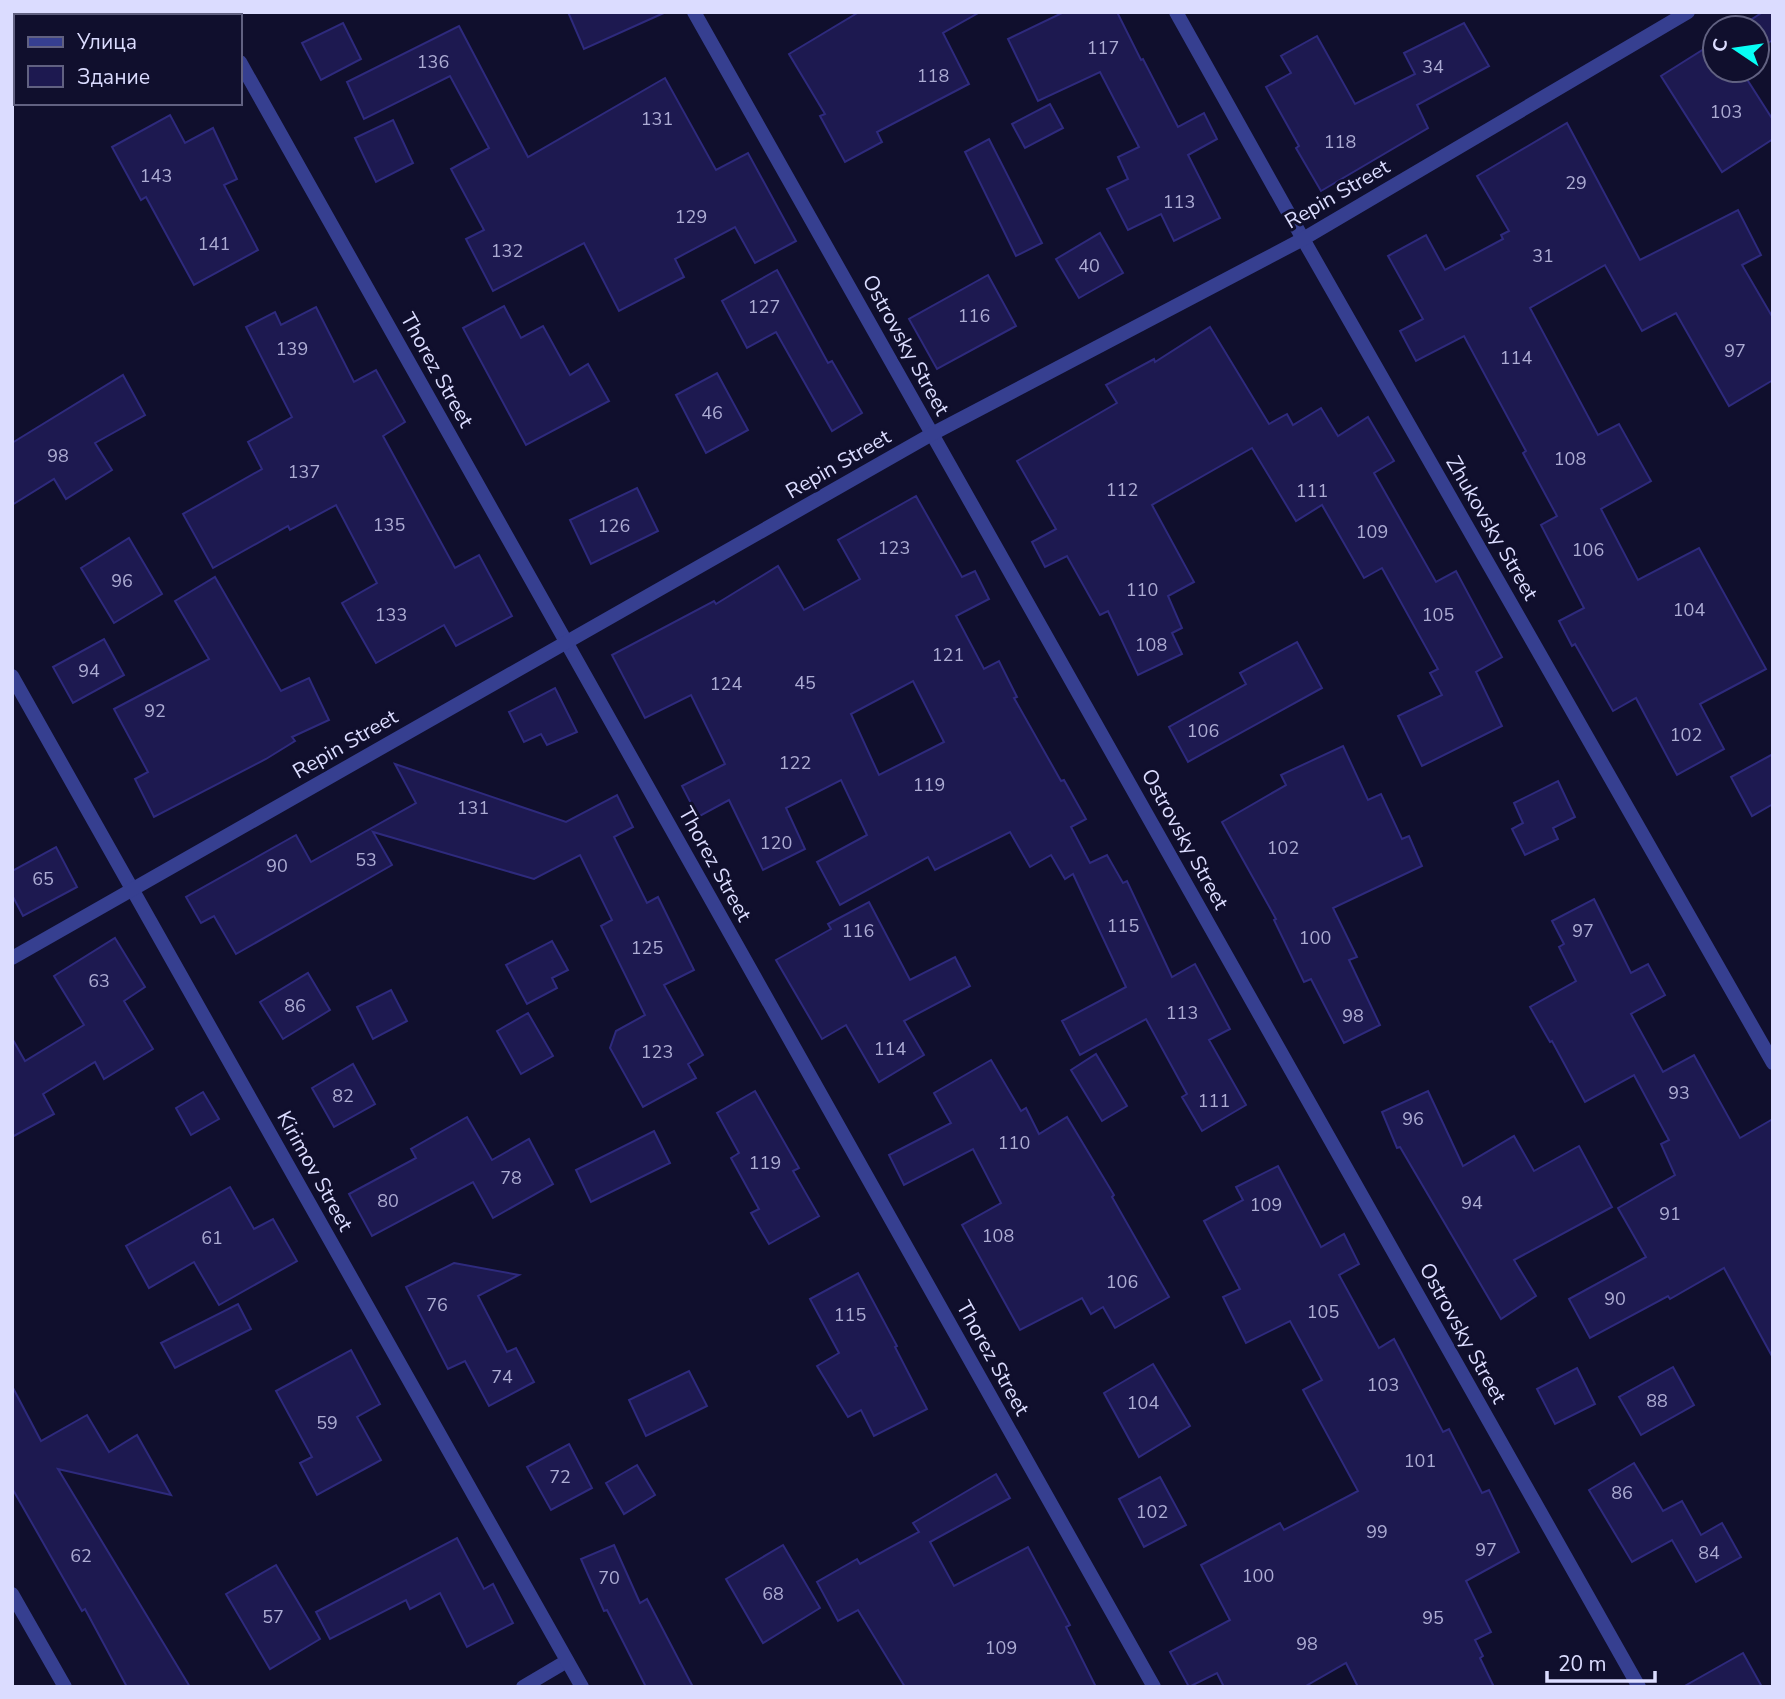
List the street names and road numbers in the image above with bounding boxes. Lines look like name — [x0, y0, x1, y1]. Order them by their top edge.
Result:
street label: Repin Street — [1279, 152, 1395, 235]
street label: Ostrovsky Street — [856, 270, 957, 421]
street label: Thorez Street — [394, 308, 480, 433]
street label: Repin Street — [780, 422, 896, 505]
street label: Zhukovsky Street — [1439, 451, 1545, 606]
street label: Repin Street — [287, 702, 403, 785]
street label: Ostrovsky Street — [1135, 764, 1236, 915]
street label: Thorez Street — [672, 802, 758, 927]
street label: Kirimov Street — [270, 1106, 360, 1237]
street label: Ostrovsky Street — [1413, 1258, 1514, 1409]
street label: Thorez Street — [950, 1296, 1036, 1421]

